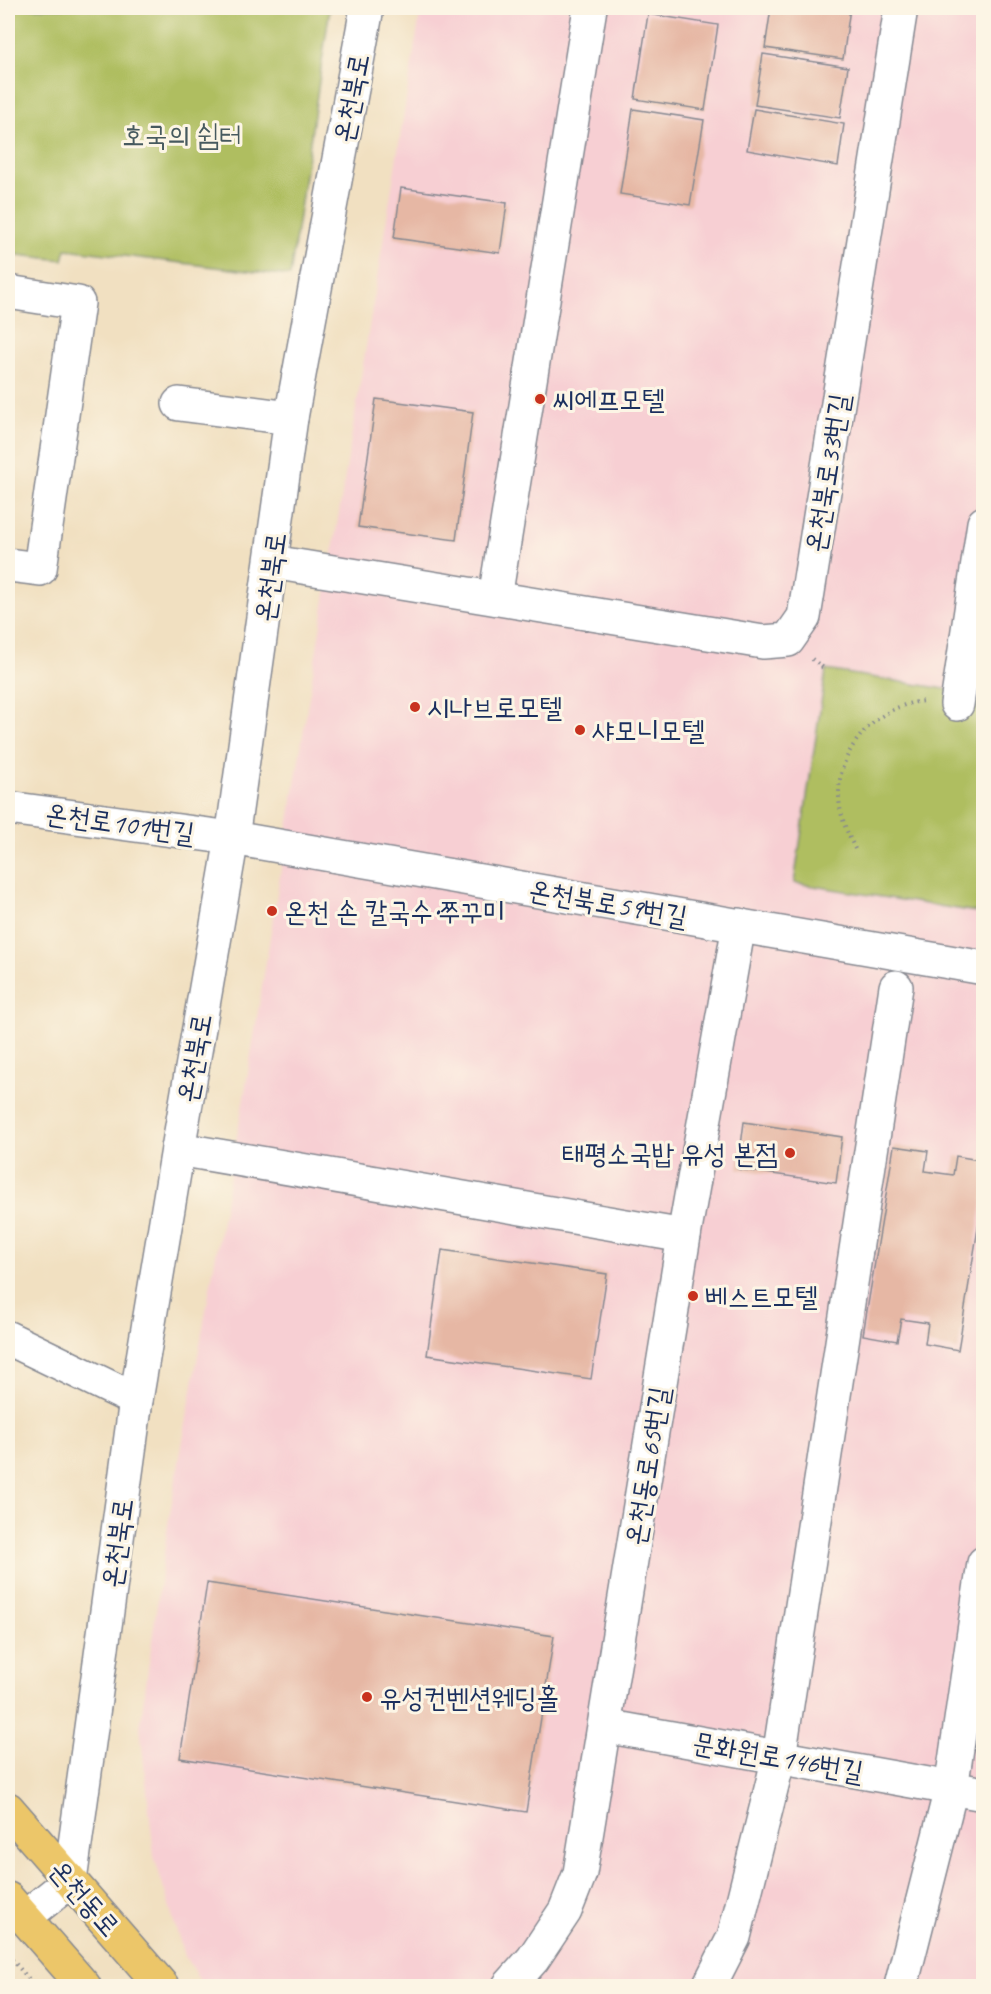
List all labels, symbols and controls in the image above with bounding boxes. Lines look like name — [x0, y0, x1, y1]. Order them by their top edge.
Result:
street label: 온천북로 — [325, 50, 377, 146]
park label: 호국의 쉼터 — [122, 118, 242, 153]
place label: 씨에프모텔 — [552, 382, 665, 417]
street label: 온천북로33번길 — [797, 391, 857, 555]
marker: 씨에프모텔 — [533, 392, 547, 406]
street label: 온천북로 — [246, 530, 294, 624]
place label: 시나브로모텔 — [427, 690, 562, 725]
marker: 시나브로모텔 — [408, 700, 422, 714]
place label: 샤모니모텔 — [592, 713, 705, 748]
marker: 샤모니모텔 — [573, 723, 587, 737]
street label: 온천로101번길 — [43, 795, 197, 851]
street label: 온천북로59번길 — [526, 872, 690, 934]
place label: 온천 손 칼국수•쭈꾸미 — [284, 894, 506, 929]
marker: 온천 손 칼국수•쭈꾸미 — [265, 904, 279, 918]
street label: 온천북로 — [169, 1011, 219, 1105]
place label: 태평소국밥 유성 본점 — [562, 1136, 778, 1171]
marker: 태평소국밥 유성 본점 — [783, 1146, 797, 1160]
place label: 베스트모텔 — [705, 1279, 818, 1314]
marker: 베스트모텔 — [686, 1289, 700, 1303]
street label: 온천동로65번길 — [617, 1384, 677, 1548]
street label: 온천북로 — [93, 1496, 141, 1590]
place label: 유성컨벤션웨딩홀 — [379, 1680, 559, 1715]
marker: 유성컨벤션웨딩홀 — [360, 1690, 374, 1704]
street label: 문화원로146번길 — [690, 1725, 866, 1789]
street label: 온천동로 — [42, 1853, 128, 1943]

